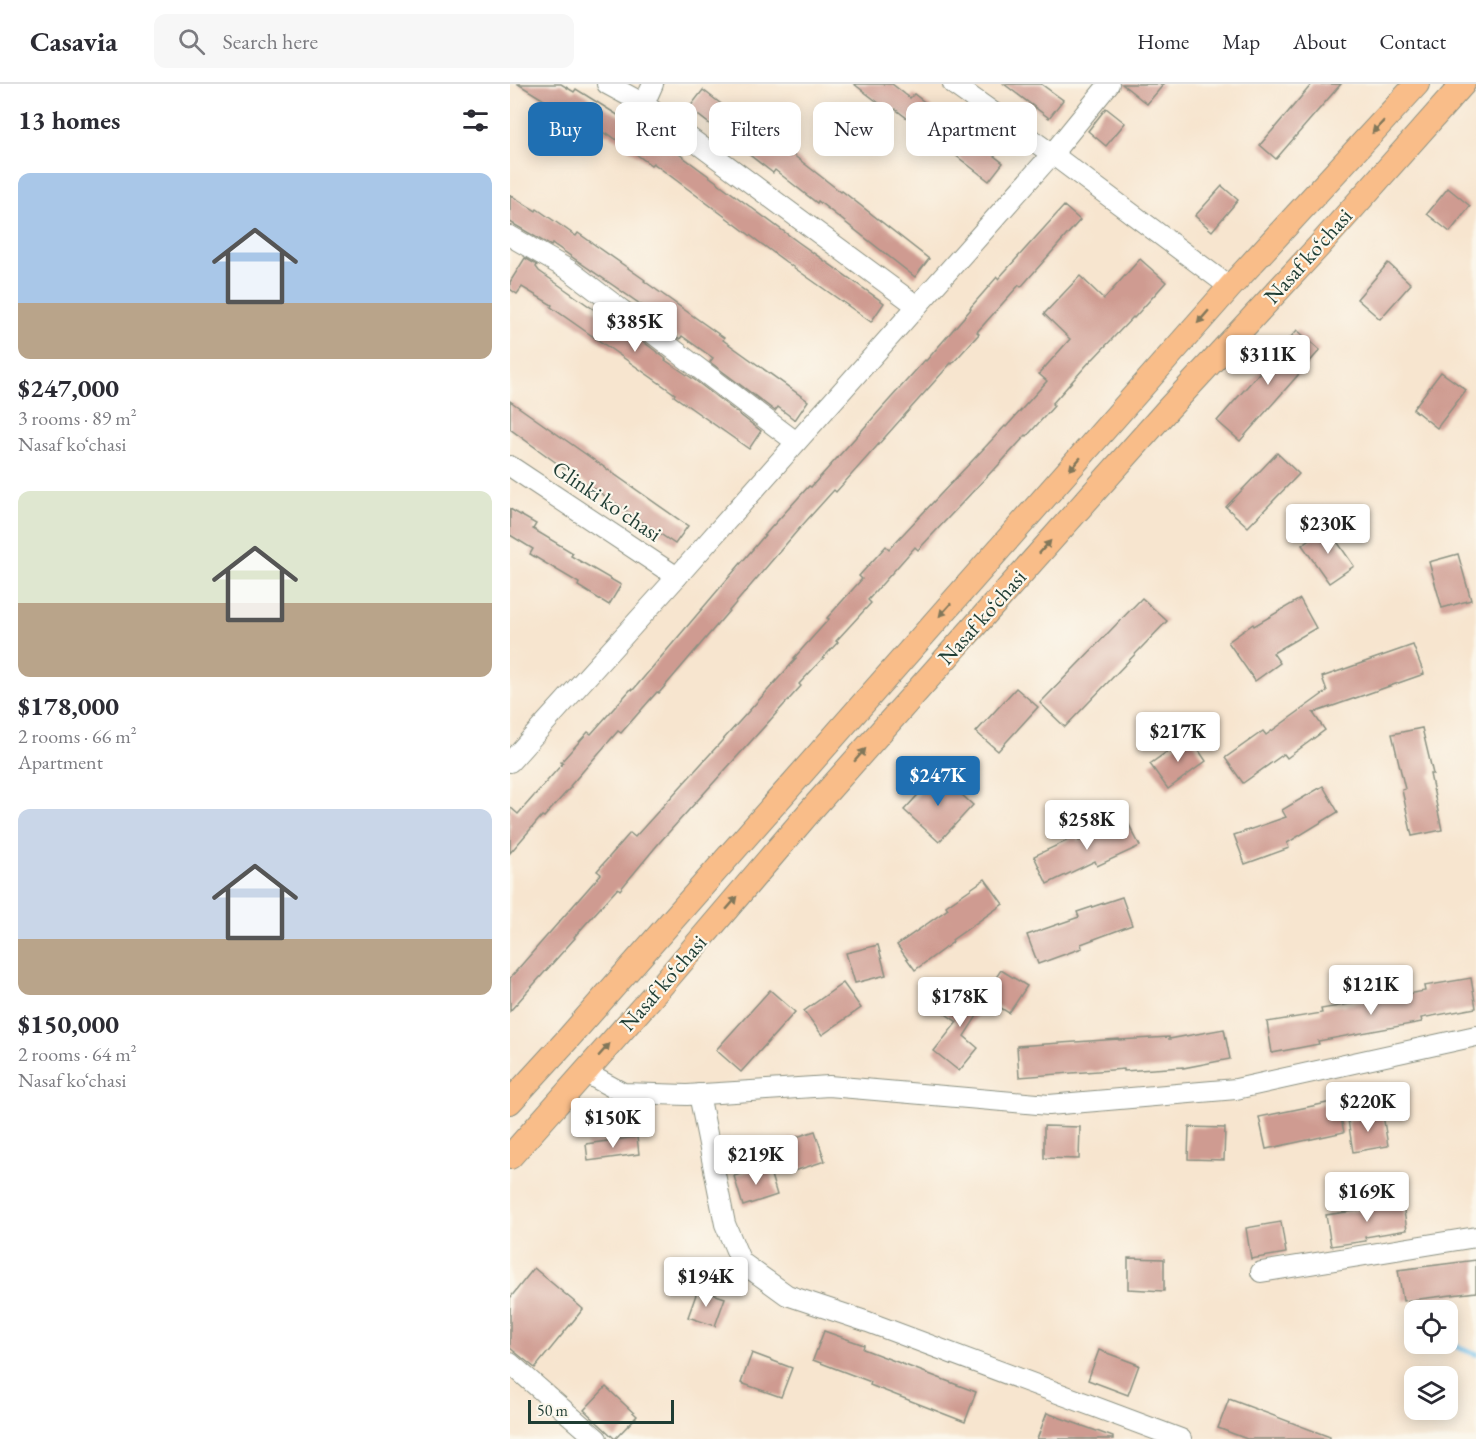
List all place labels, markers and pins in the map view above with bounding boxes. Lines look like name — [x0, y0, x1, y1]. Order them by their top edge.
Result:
pin: $385K — [593, 302, 677, 353]
pin: $311K — [1226, 335, 1310, 386]
pin: $230K — [1286, 504, 1370, 555]
pin: $217K — [1136, 712, 1220, 763]
pin: $247K — [896, 756, 980, 807]
pin: $258K — [1045, 800, 1129, 851]
pin: $121K — [1329, 965, 1413, 1016]
pin: $178K — [918, 977, 1002, 1028]
pin: $220K — [1326, 1082, 1410, 1133]
pin: $150K — [571, 1098, 655, 1149]
pin: $219K — [714, 1135, 798, 1186]
pin: $169K — [1325, 1172, 1409, 1223]
pin: $194K — [664, 1257, 748, 1308]

